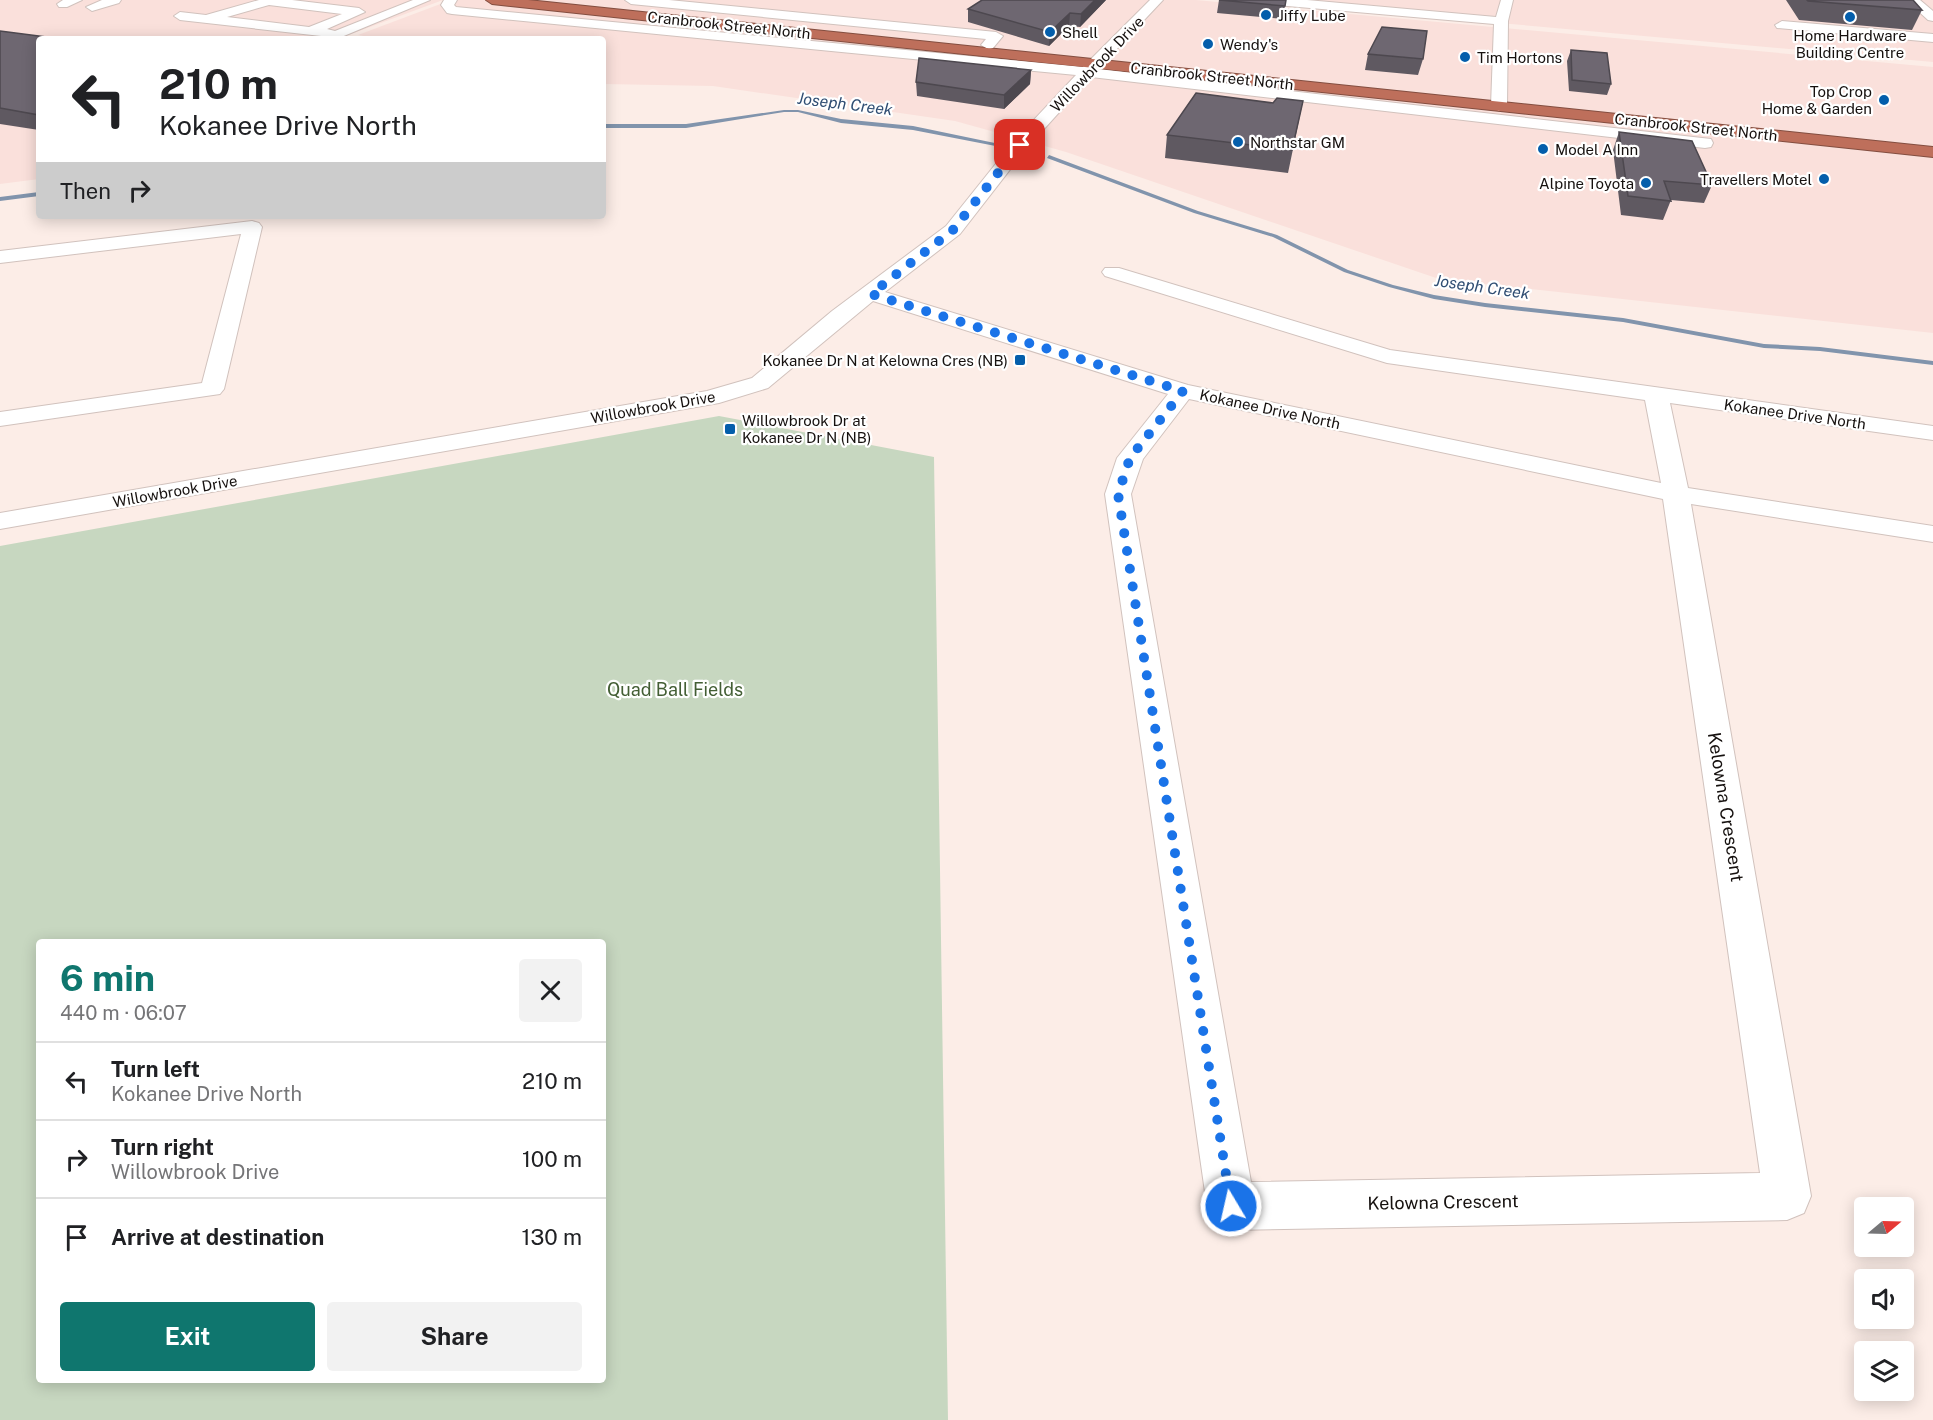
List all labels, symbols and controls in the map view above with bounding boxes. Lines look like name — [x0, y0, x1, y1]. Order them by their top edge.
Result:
place label: Jiffy Lube — [1278, 7, 1346, 24]
street label: Cranbrook Street North — [647, 8, 811, 42]
marker: Jiffy Lube — [1259, 8, 1273, 22]
marker: Home Hardware Building Centre — [1843, 10, 1857, 24]
street label: Willowbrook Drive — [1047, 13, 1147, 115]
place label: Shell — [1062, 24, 1098, 41]
marker: Shell — [1043, 25, 1057, 39]
place label: Home Hardware Building Centre — [1793, 27, 1907, 61]
place label: Wendy's — [1220, 36, 1278, 53]
marker: Wendy's — [1201, 37, 1215, 51]
place label: Tim Hortons — [1477, 49, 1562, 66]
marker: Tim Hortons — [1458, 50, 1472, 64]
text: 210 m — [159, 59, 278, 108]
street label: Cranbrook Street North — [1130, 59, 1294, 93]
icon: left — [60, 60, 138, 138]
place label: Top Crop Home & Garden — [1762, 83, 1872, 117]
water label: Joseph Creek — [796, 89, 894, 119]
marker: Top Crop Home & Garden — [1877, 93, 1891, 107]
text: Kokanee Drive North — [159, 109, 417, 141]
street label: Cranbrook Street North — [1614, 110, 1778, 144]
pin — [994, 119, 1045, 170]
icon: arrive — [1003, 128, 1036, 161]
place label: Northstar GM — [1250, 134, 1345, 151]
marker: Northstar GM — [1231, 135, 1245, 149]
place label: Model A Inn — [1555, 141, 1638, 158]
marker: Model A Inn — [1536, 142, 1550, 156]
place label: Travellers Motel — [1700, 171, 1812, 188]
marker: Travellers Motel — [1817, 172, 1831, 186]
icon: right — [123, 174, 156, 207]
place label: Alpine Toyota — [1539, 175, 1634, 192]
marker: Alpine Toyota — [1639, 176, 1653, 190]
text: Then — [60, 178, 111, 204]
water label: Joseph Creek — [1433, 271, 1531, 303]
place label: Kokanee Dr N at Kelowna Cres (NB) — [762, 352, 1008, 369]
marker: Kokanee Dr N at Kelowna Cres (NB) — [1013, 353, 1027, 367]
street label: Kokanee Drive North — [1198, 386, 1342, 432]
street label: Willowbrook Drive — [589, 388, 717, 426]
street label: Kokanee Drive North — [1723, 396, 1867, 432]
place label: Willowbrook Dr at Kokanee Dr N (NB) — [742, 412, 871, 446]
marker: Willowbrook Dr at Kokanee Dr N (NB) — [723, 422, 737, 436]
street label: Willowbrook Drive — [111, 472, 239, 510]
park label: Quad Ball Fields — [607, 679, 743, 700]
street label: Kelowna Crescent — [1704, 731, 1748, 883]
text: 6 min — [60, 957, 155, 999]
button: close — [519, 959, 582, 1022]
text: 440 m · 06:07 — [60, 1001, 187, 1025]
text: Turn left — [111, 1056, 200, 1082]
icon: left — [60, 1065, 93, 1098]
text: 210 m — [522, 1068, 582, 1094]
text: Kokanee Drive North — [111, 1082, 302, 1106]
text: Turn right — [111, 1134, 214, 1160]
icon: right — [60, 1143, 93, 1176]
text: 100 m — [522, 1146, 582, 1172]
text: Willowbrook Drive — [111, 1160, 279, 1184]
position arrow — [1199, 1174, 1263, 1238]
street label: Kelowna Crescent — [1367, 1190, 1519, 1214]
north arrow — [1854, 1197, 1914, 1257]
map controls — [1854, 1197, 1914, 1401]
icon: arrive — [60, 1221, 93, 1254]
text: Arrive at destination — [111, 1224, 324, 1250]
text: 130 m — [521, 1224, 582, 1250]
button: sound — [1854, 1269, 1914, 1329]
button: Exit — [60, 1302, 315, 1371]
button: Share — [327, 1302, 582, 1371]
button: layers — [1854, 1341, 1914, 1401]

